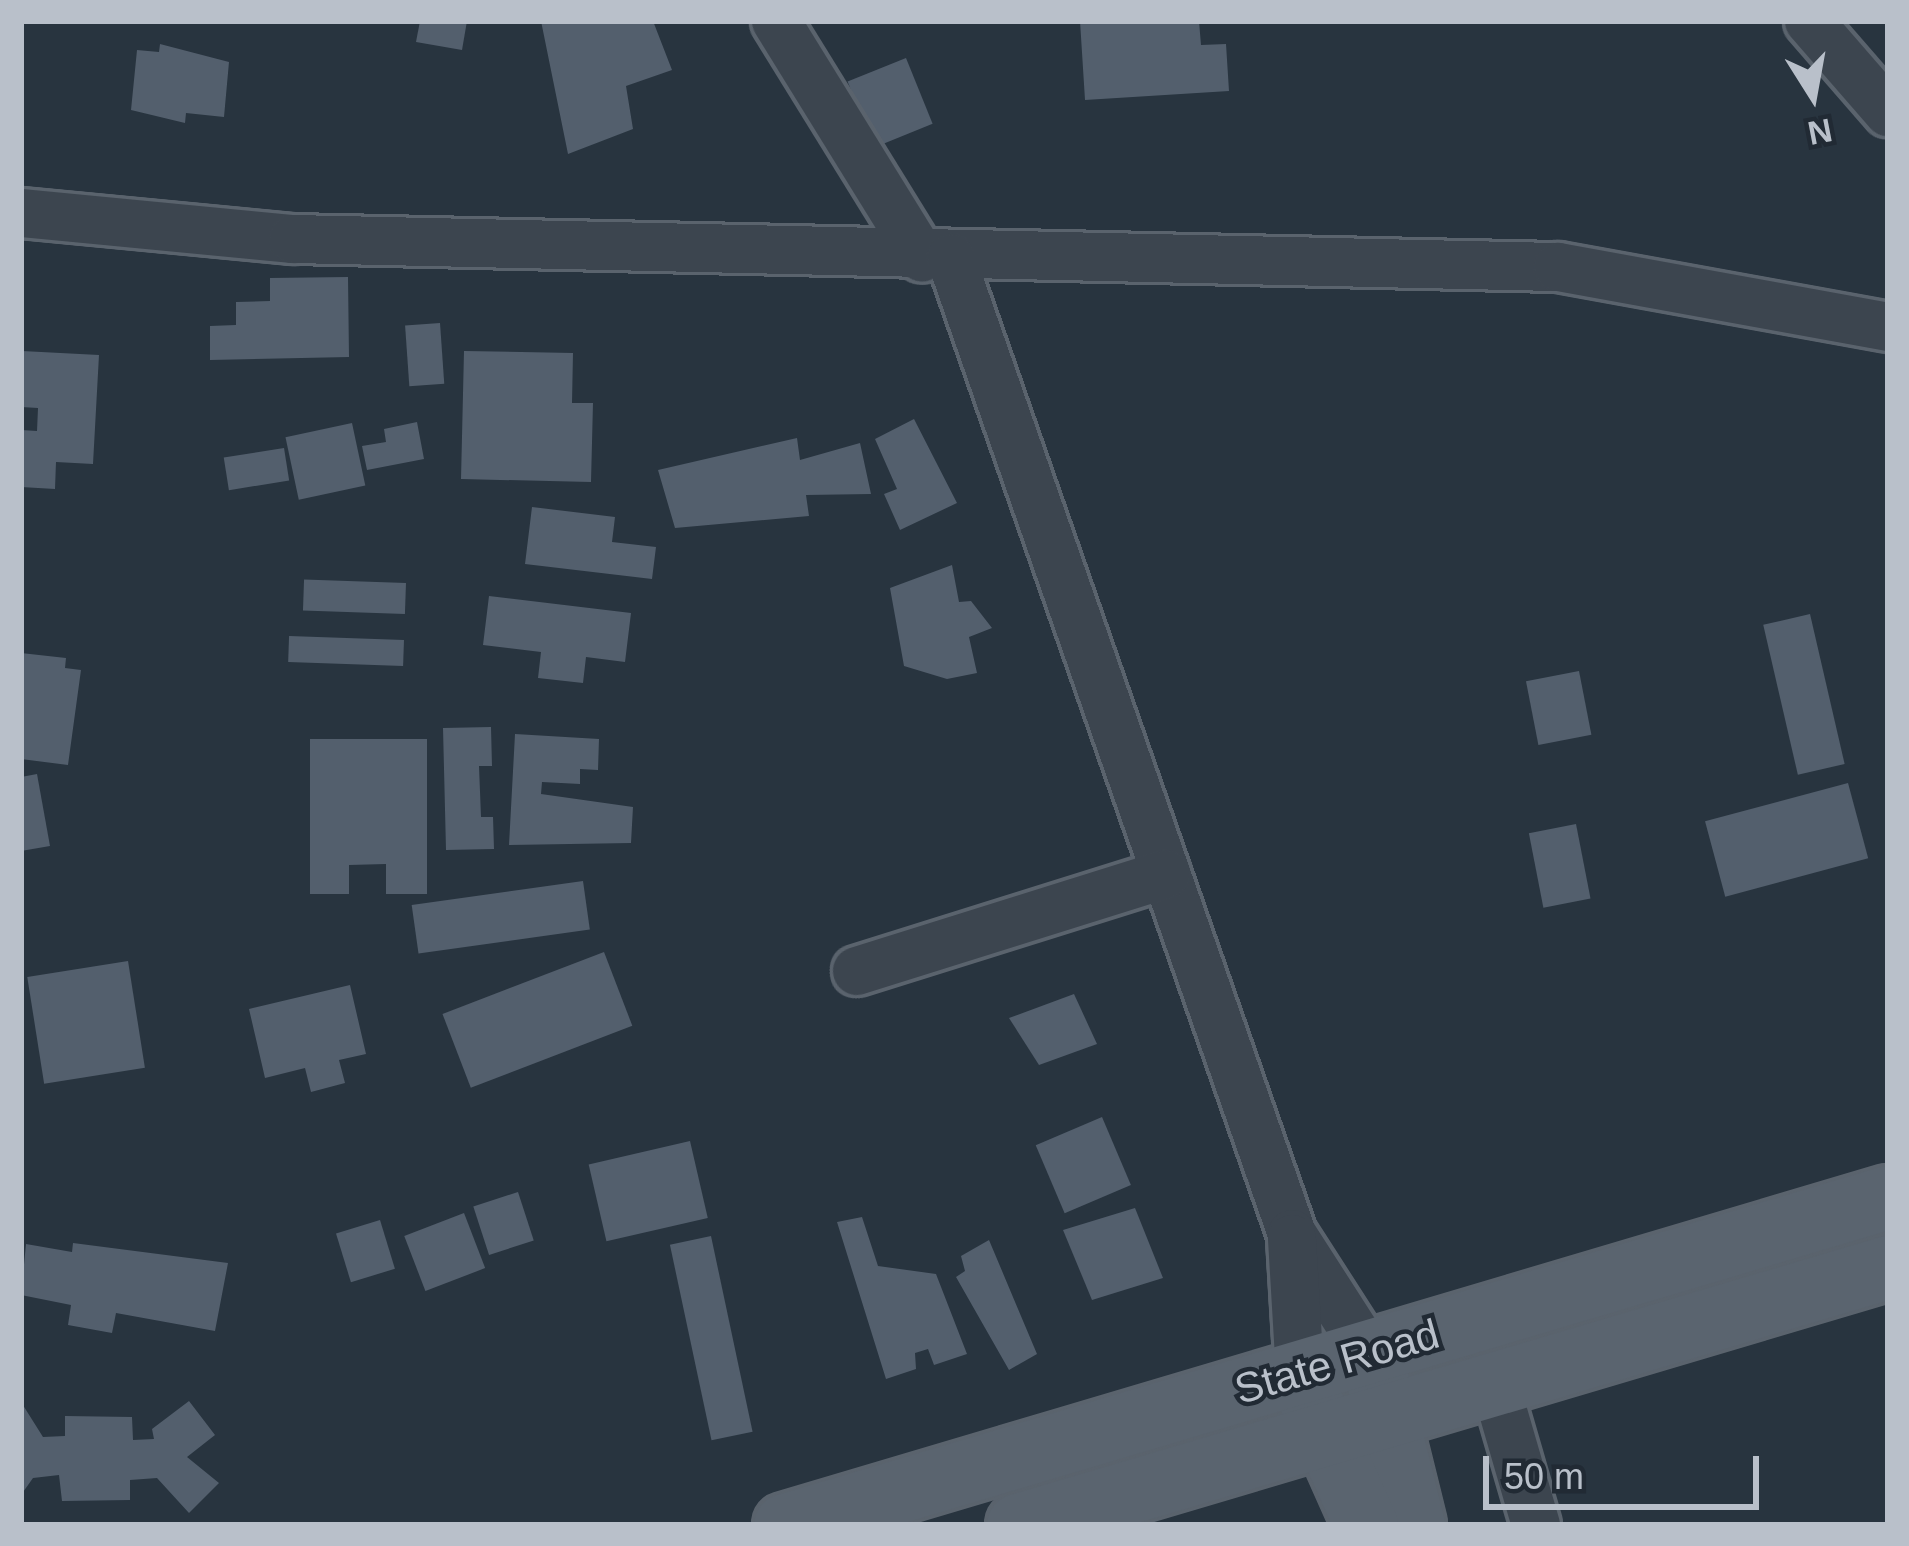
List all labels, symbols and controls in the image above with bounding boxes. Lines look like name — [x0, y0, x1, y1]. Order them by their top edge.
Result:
north arrow — [1753, 36, 1873, 156]
text: N — [1805, 111, 1835, 152]
street label: State Road — [1229, 1309, 1445, 1415]
scale bar — [1489, 1432, 1765, 1506]
text: 50 m — [1504, 1456, 1584, 1497]

